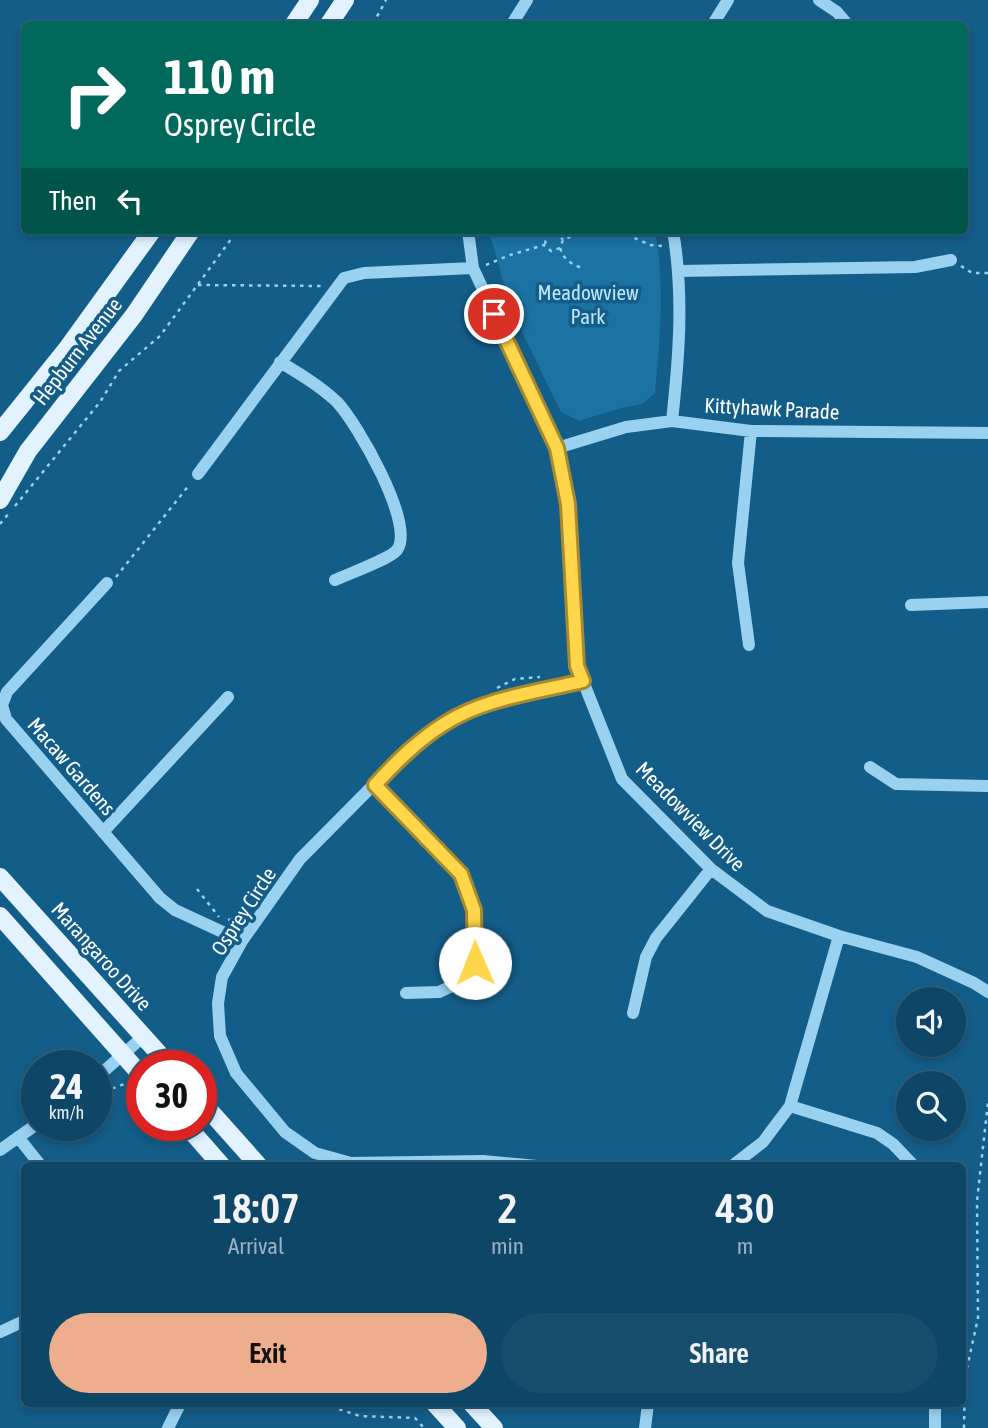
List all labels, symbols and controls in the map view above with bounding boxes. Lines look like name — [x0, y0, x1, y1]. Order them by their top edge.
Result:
text: 110 m — [164, 48, 275, 104]
icon: right — [49, 49, 140, 140]
text: Osprey Circle — [164, 106, 316, 143]
icon: left — [111, 182, 149, 220]
text: Then — [49, 186, 97, 216]
park label: Meadowview Park — [538, 280, 639, 328]
pin — [464, 284, 524, 344]
street label: Hepburn Avenue — [28, 293, 126, 409]
icon: arrive — [475, 295, 513, 333]
street label: Kittyhawk Parade — [704, 392, 840, 424]
street label: Macaw Gardens — [23, 712, 121, 820]
street label: Meadowview Drive — [631, 756, 751, 876]
street label: Osprey Circle — [206, 863, 280, 959]
street label: Marangaroo Drive — [47, 897, 157, 1015]
position arrow — [438, 926, 512, 1000]
map controls — [896, 987, 966, 1141]
button: sound — [896, 987, 966, 1057]
speed limit sign: 30 — [126, 1050, 217, 1141]
text: 24 — [50, 1066, 83, 1106]
button: search — [896, 1071, 966, 1141]
text: km/h — [49, 1102, 84, 1123]
text: 18:07 — [212, 1184, 300, 1232]
text: 2 — [498, 1184, 517, 1232]
text: 430 — [715, 1184, 775, 1232]
text: Arrival — [228, 1233, 284, 1259]
text: min — [491, 1233, 524, 1259]
text: m — [737, 1233, 753, 1259]
button: Exit — [49, 1313, 487, 1393]
button: Share — [501, 1313, 938, 1393]

